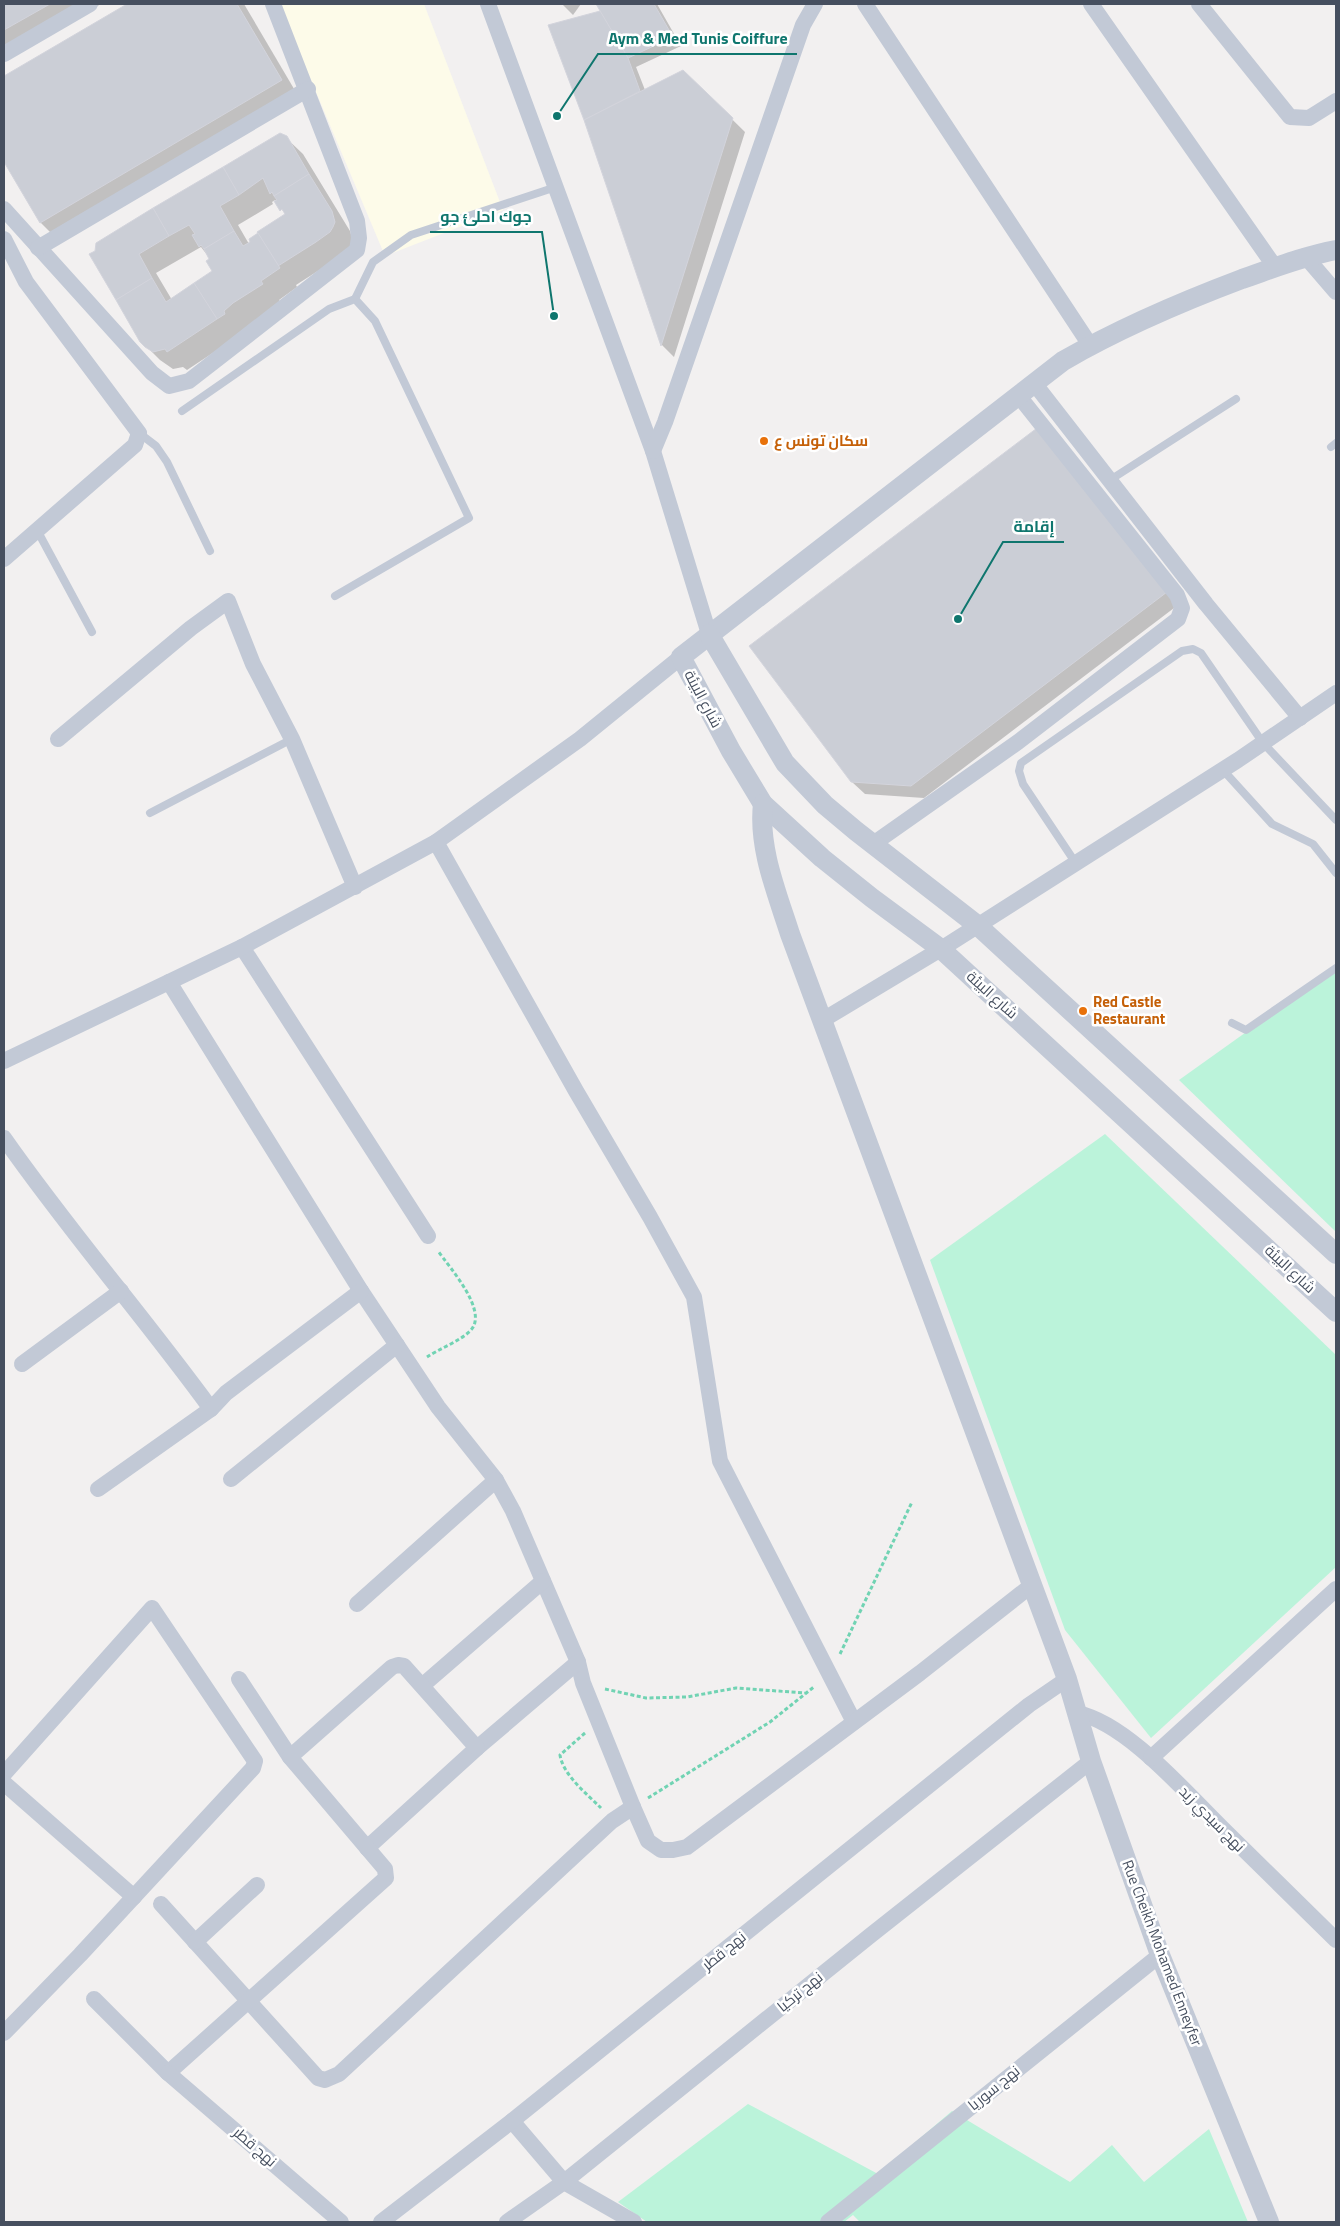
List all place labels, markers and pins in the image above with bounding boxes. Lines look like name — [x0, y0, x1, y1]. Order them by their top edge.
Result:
callout: Aym & Med Tunis Coiffure — [598, 23, 797, 54]
callout: جوك احلئ جو — [430, 201, 542, 232]
place label: سكان تونس ع — [774, 429, 868, 452]
marker: سكان تونس ع — [758, 435, 770, 447]
callout: إقامة — [1003, 511, 1064, 542]
place label: Red Castle Restaurant — [1093, 990, 1166, 1030]
marker: Red Castle Restaurant — [1077, 1005, 1089, 1017]

